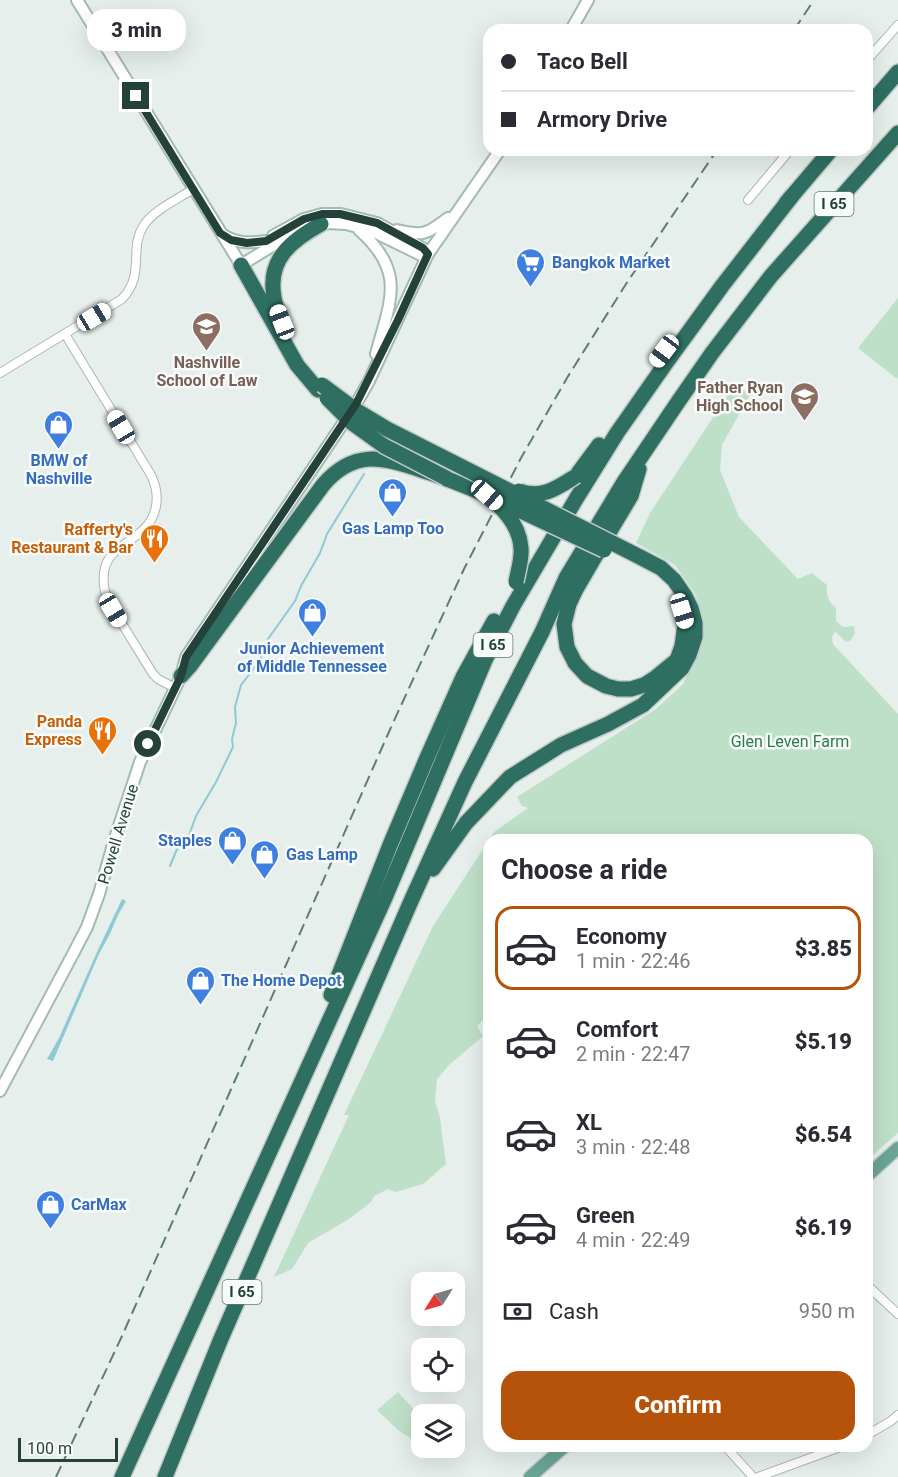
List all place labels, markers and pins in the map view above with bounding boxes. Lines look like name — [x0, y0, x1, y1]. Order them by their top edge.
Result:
supermarket icon: Bangkok Market — [515, 246, 547, 288]
place label: Bangkok Market — [552, 253, 670, 272]
school or university icon: Nashville School of Law — [191, 310, 223, 352]
place label: Nashville School of Law — [156, 353, 258, 390]
place label: Father Ryan High School — [696, 378, 783, 415]
school or university icon: Father Ryan High School — [788, 380, 820, 422]
shop icon: BMW of Nashville — [43, 408, 75, 450]
place label: BMW of Nashville — [26, 451, 93, 488]
shop icon: Gas Lamp Too — [377, 476, 409, 518]
place label: Gas Lamp Too — [342, 519, 444, 538]
place label: Rafferty's Restaurant & Bar — [11, 520, 133, 557]
restaurant icon: Rafferty's Restaurant & Bar — [138, 522, 170, 564]
shop icon: Junior Achievement of Middle Tennessee — [296, 596, 328, 638]
place label: Junior Achievement of Middle Tennessee — [237, 639, 387, 676]
place label: Panda Express — [25, 712, 82, 749]
restaurant icon: Panda Express — [87, 714, 119, 756]
shop icon: Staples — [217, 824, 249, 866]
place label: Staples — [158, 831, 212, 850]
shop icon: Gas Lamp — [249, 838, 281, 880]
place label: Gas Lamp — [286, 845, 358, 864]
shop icon: The Home Depot — [184, 964, 216, 1006]
place label: The Home Depot — [221, 971, 342, 990]
shop icon: CarMax — [34, 1188, 66, 1230]
place label: CarMax — [71, 1195, 127, 1214]

